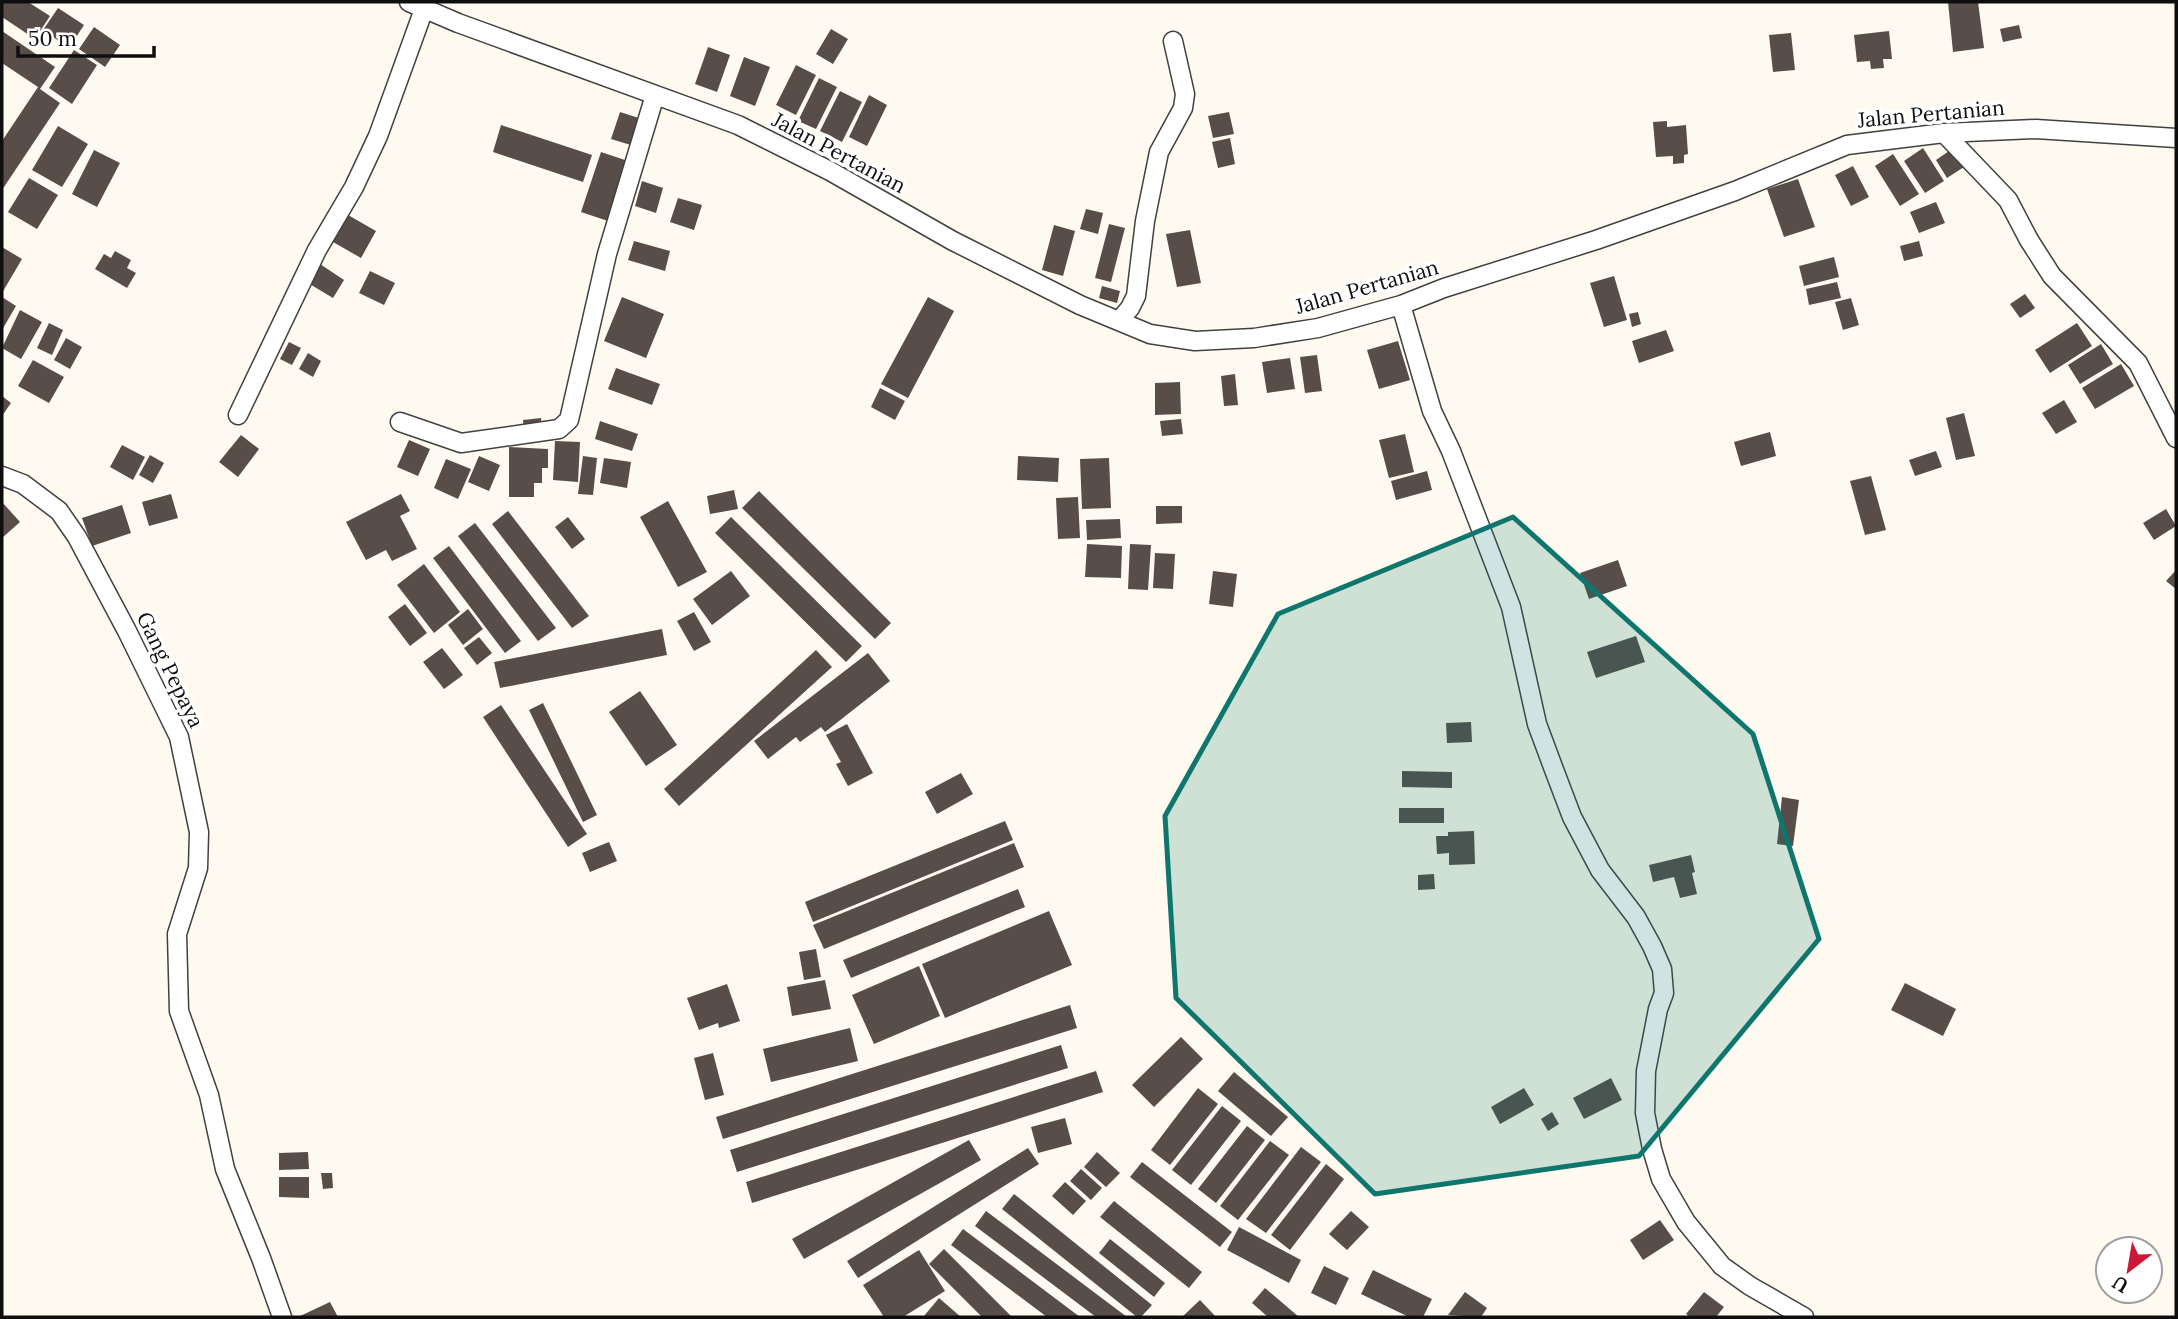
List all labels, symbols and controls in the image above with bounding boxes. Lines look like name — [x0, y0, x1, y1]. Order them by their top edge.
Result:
scale bar — [18, 14, 154, 58]
text: 50 m — [28, 25, 77, 52]
street label: Jalan Pertanian — [1855, 94, 2006, 133]
street label: Jalan Pertanian — [767, 106, 911, 199]
street label: Jalan Pertanian — [1291, 253, 1442, 320]
street label: Gang Pepaya — [131, 607, 210, 732]
north arrow — [2094, 1235, 2164, 1305]
text: U — [2108, 1271, 2133, 1299]

